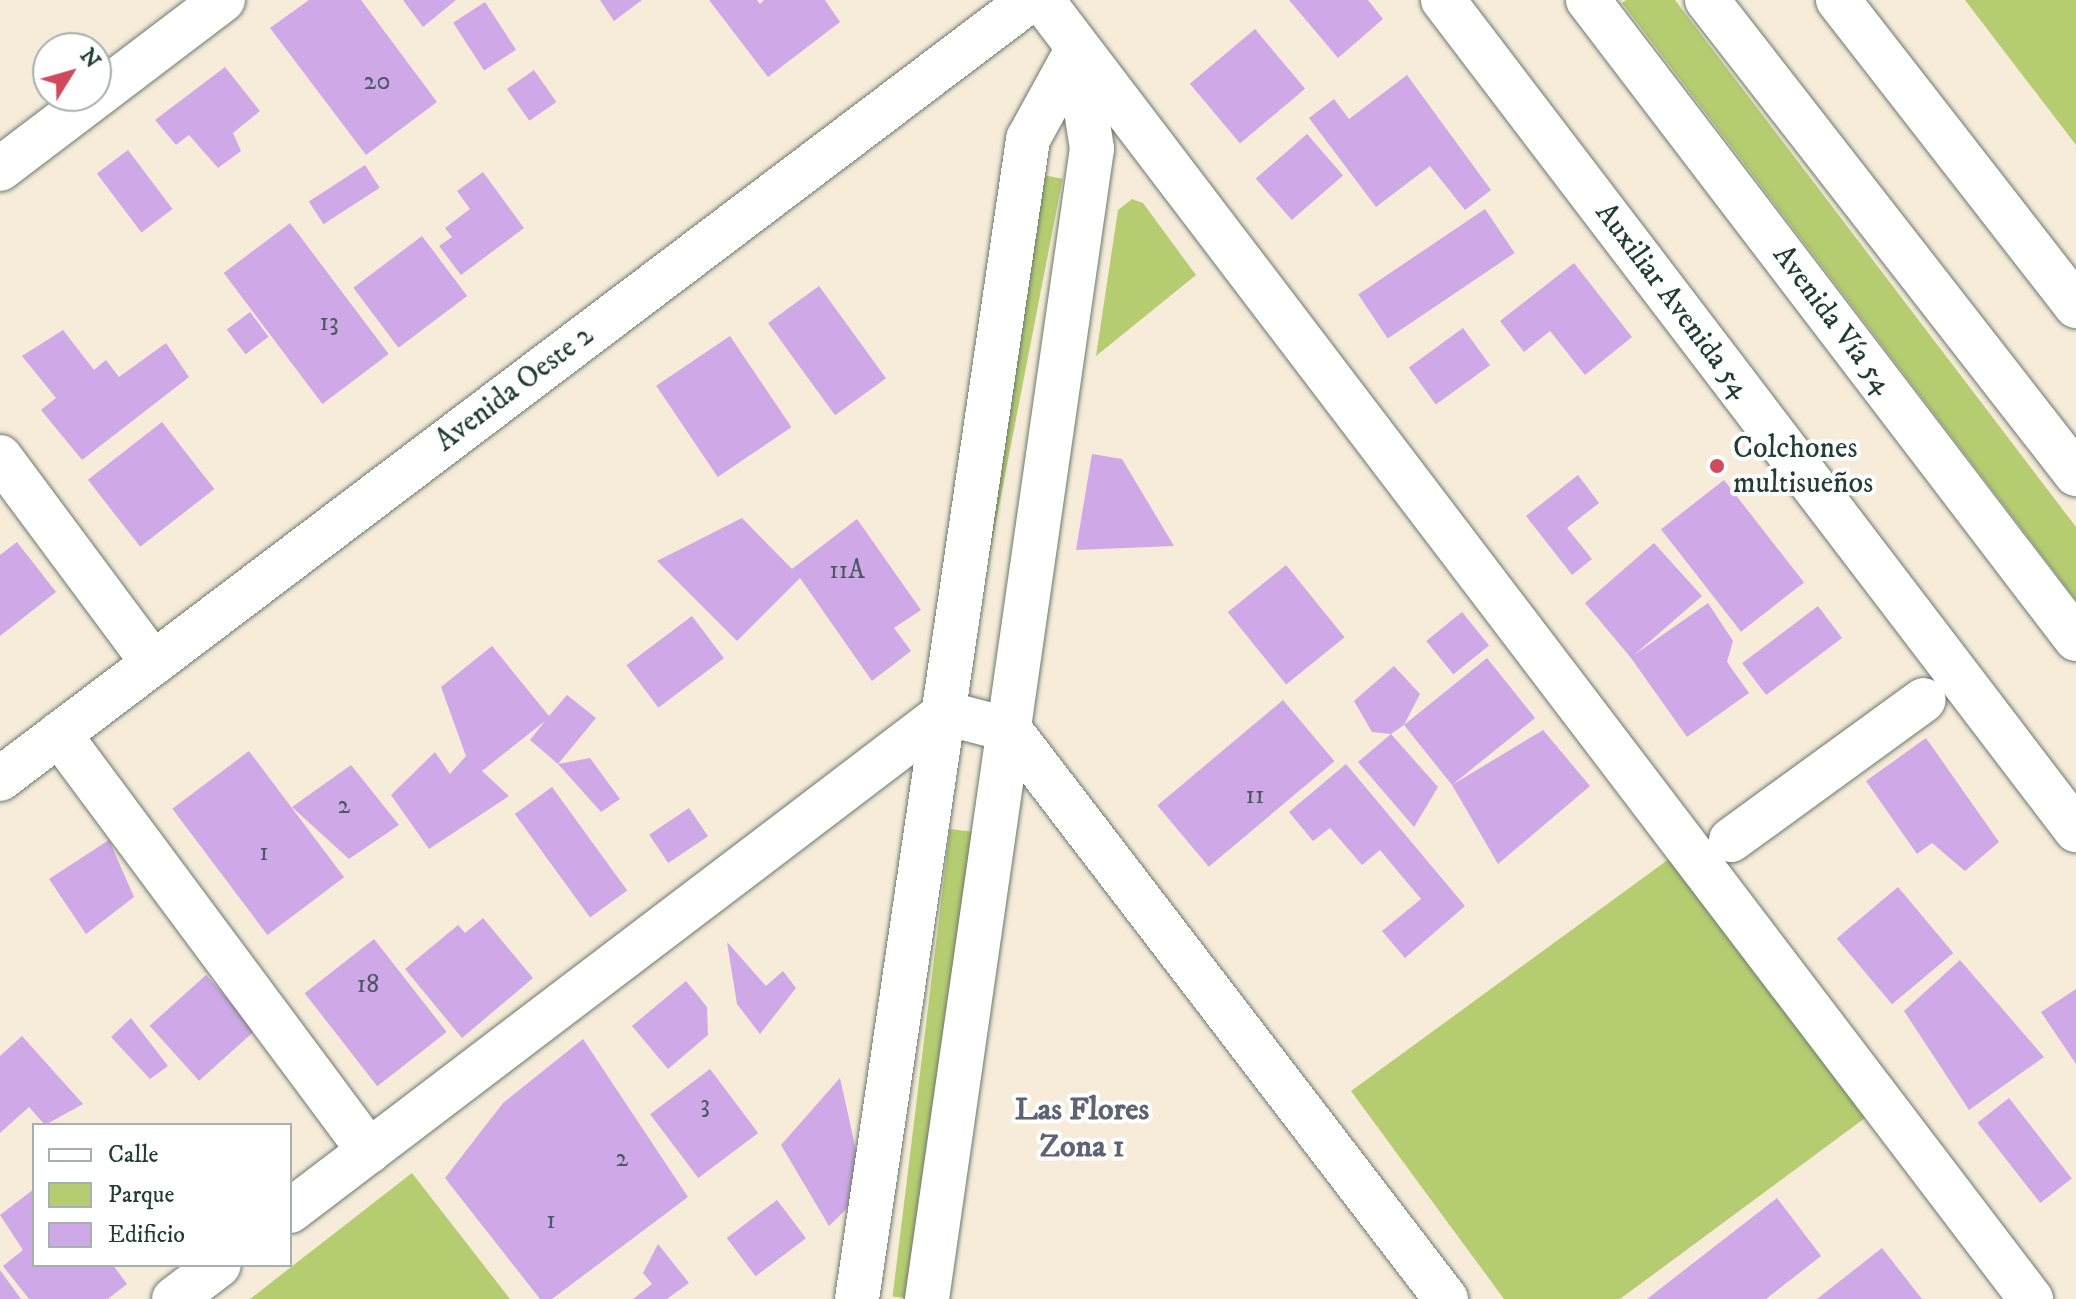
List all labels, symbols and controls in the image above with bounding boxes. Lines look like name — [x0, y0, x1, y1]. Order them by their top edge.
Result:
north arrow — [32, 32, 112, 112]
text: N — [74, 43, 106, 74]
house number: 20 — [364, 66, 390, 98]
street label: Auxiliar Avenida 54 — [1587, 196, 1757, 406]
street label: Avenida Vía 54 — [1764, 238, 1900, 402]
house number: 13 — [319, 307, 339, 339]
street label: Avenida Oeste 2 — [429, 318, 601, 460]
place label: Colchones multisueños — [1733, 431, 1873, 502]
marker: Colchones multisueños — [1708, 457, 1726, 475]
house number: 11A — [829, 555, 865, 587]
house number: 11 — [1245, 780, 1265, 812]
house number: 2 — [338, 790, 350, 822]
house number: 1 — [259, 837, 269, 869]
house number: 18 — [357, 969, 379, 1001]
house number: 3 — [700, 1089, 710, 1121]
district label: Las Flores Zona 1 — [1015, 1092, 1149, 1167]
legend — [32, 1123, 292, 1267]
text: Calle — [108, 1140, 158, 1170]
house number: 2 — [616, 1143, 628, 1175]
text: Parque — [108, 1180, 174, 1210]
house number: 1 — [546, 1205, 556, 1237]
text: Edificio — [108, 1220, 185, 1250]

